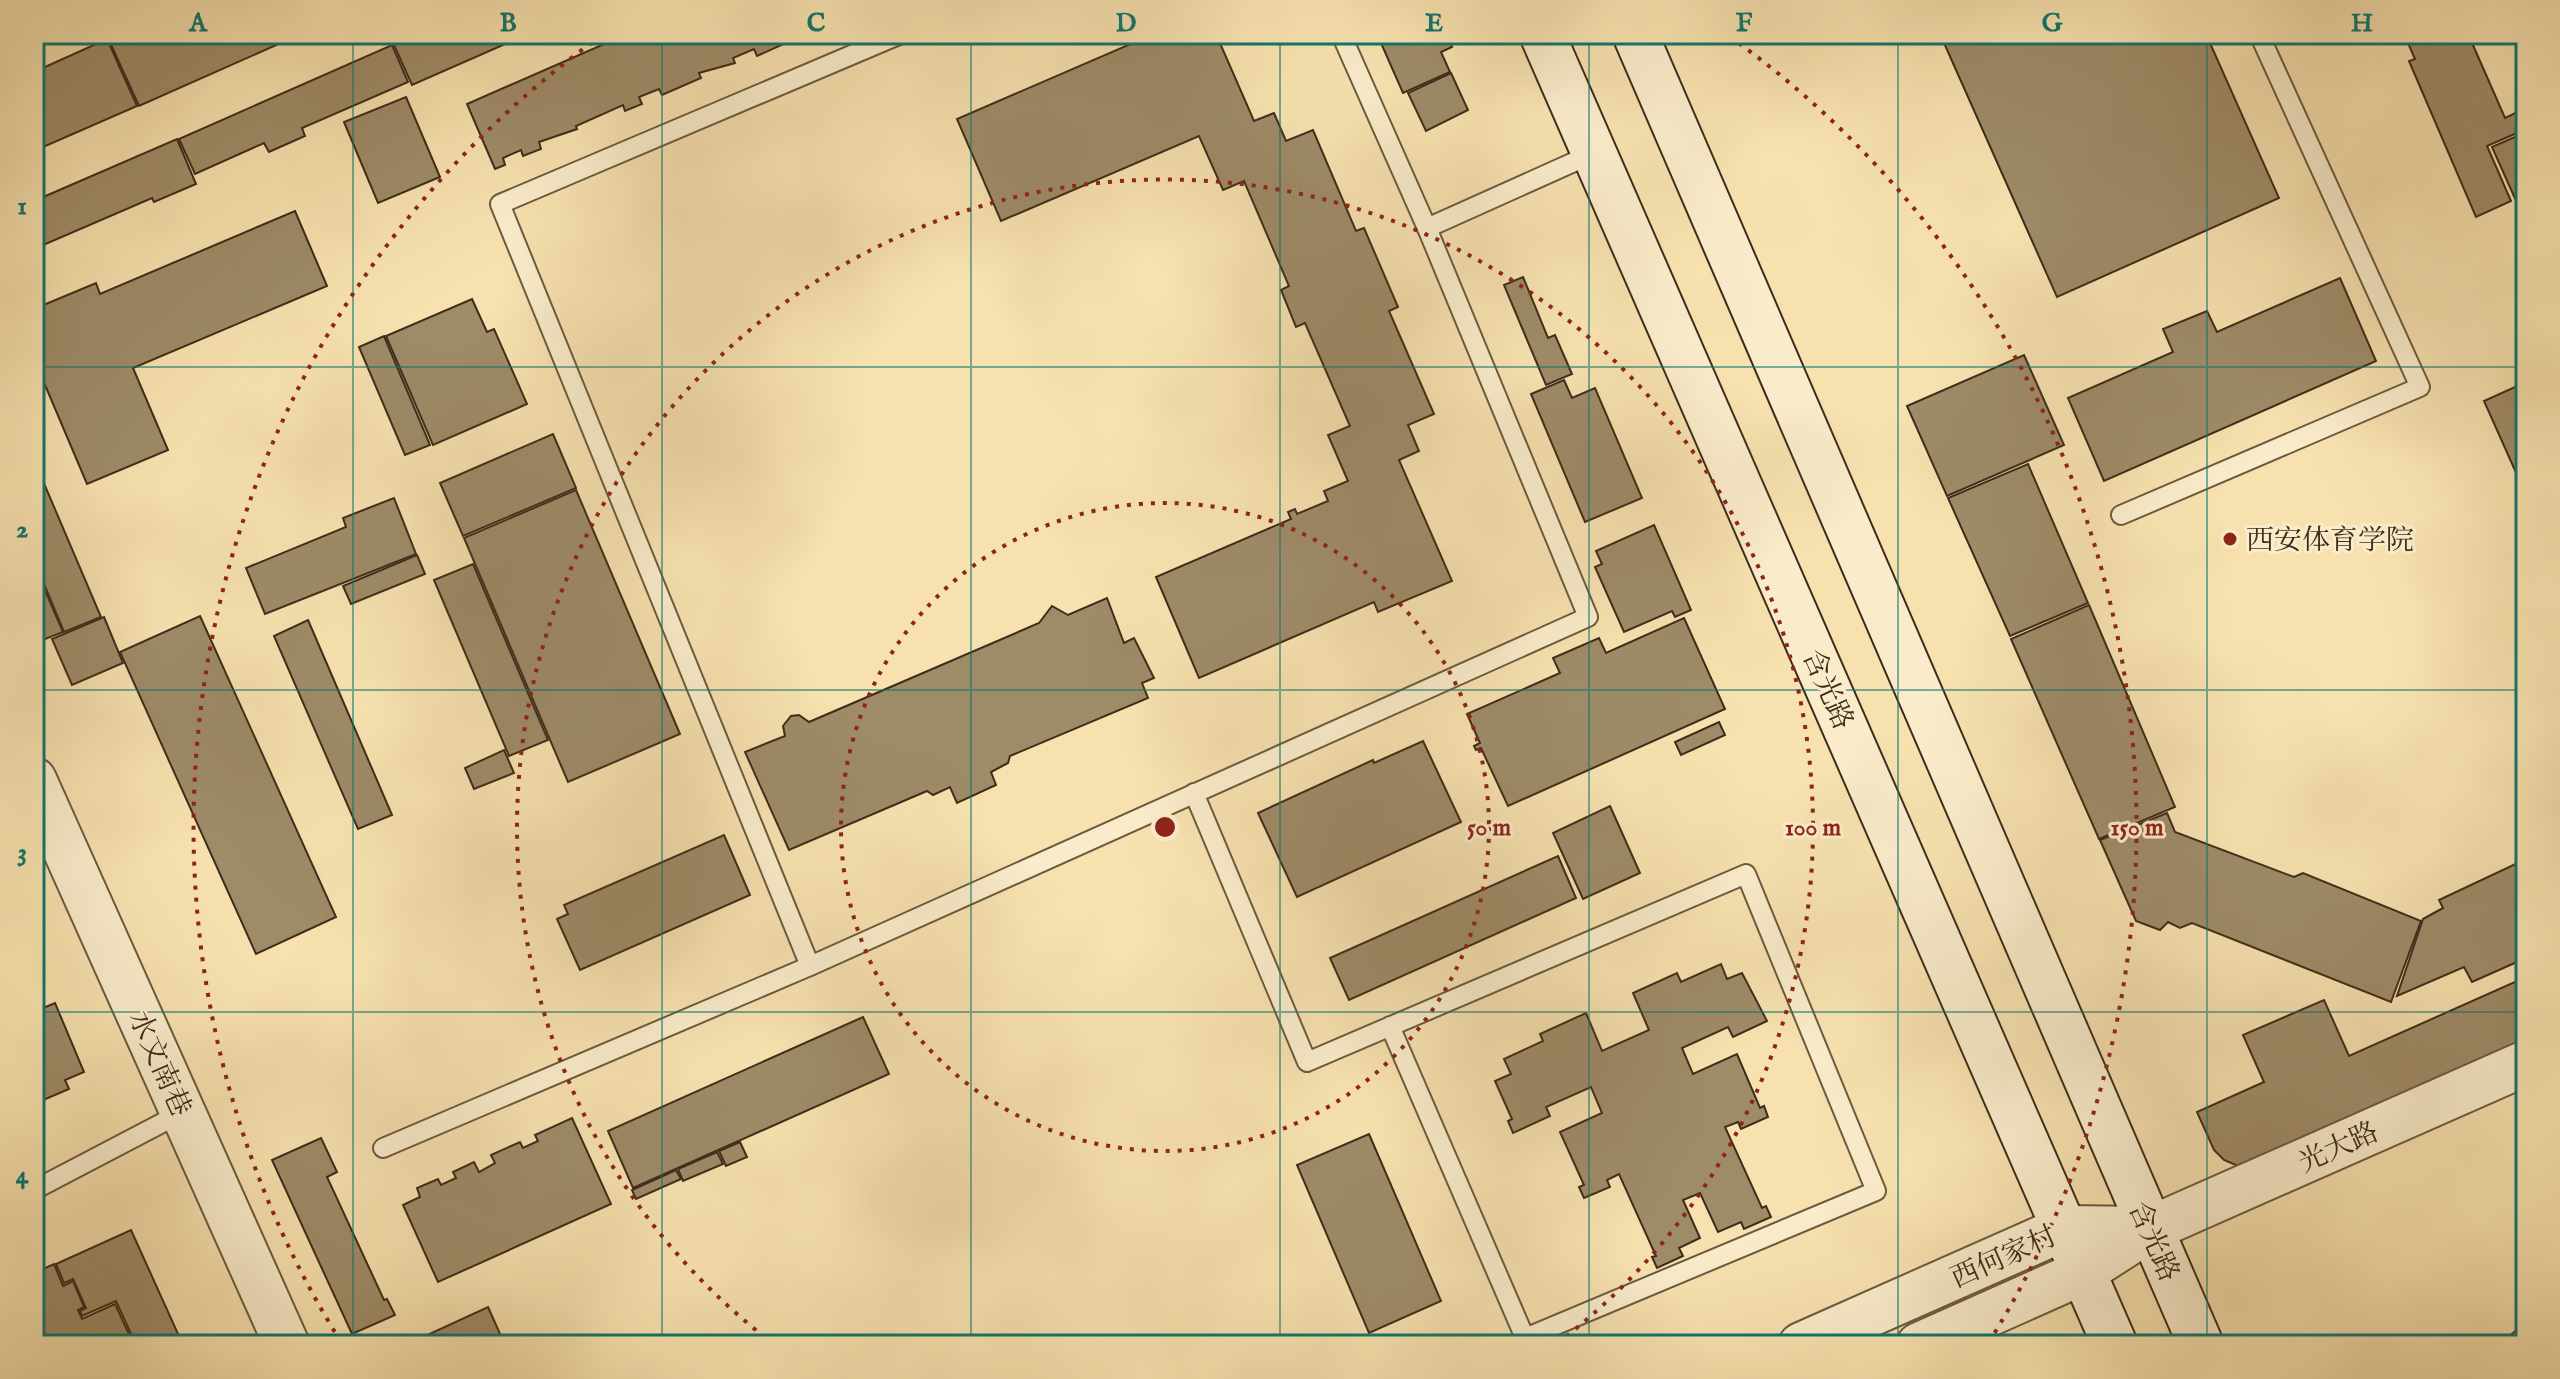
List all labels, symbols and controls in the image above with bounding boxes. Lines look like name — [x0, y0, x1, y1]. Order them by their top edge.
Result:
text: A — [188, 7, 208, 40]
text: B — [499, 7, 517, 40]
text: C — [807, 7, 826, 40]
text: D — [1116, 7, 1137, 40]
text: E — [1425, 7, 1443, 40]
text: F — [1736, 7, 1753, 40]
text: G — [2042, 7, 2063, 40]
text: H — [2351, 7, 2373, 40]
text: 1 — [17, 190, 27, 223]
text: 2 — [16, 513, 28, 546]
place label: 西安体育学院 — [2246, 524, 2414, 559]
marker: 西安体育学院 — [2221, 530, 2239, 548]
street label: 含光路 — [1794, 645, 1860, 736]
centre of rings — [1151, 813, 1179, 841]
text: 50 m — [1467, 813, 1512, 844]
text: 100 m — [1785, 813, 1842, 844]
text: 150 m — [2110, 813, 2164, 844]
text: 3 — [17, 836, 27, 869]
street label: 水文南巷 — [120, 1006, 197, 1122]
street label: 光大路 — [2294, 1115, 2385, 1181]
text: 4 — [16, 1159, 30, 1192]
street label: 含光路 — [2120, 1197, 2186, 1288]
street label: 西何家村 — [1946, 1220, 2062, 1297]

